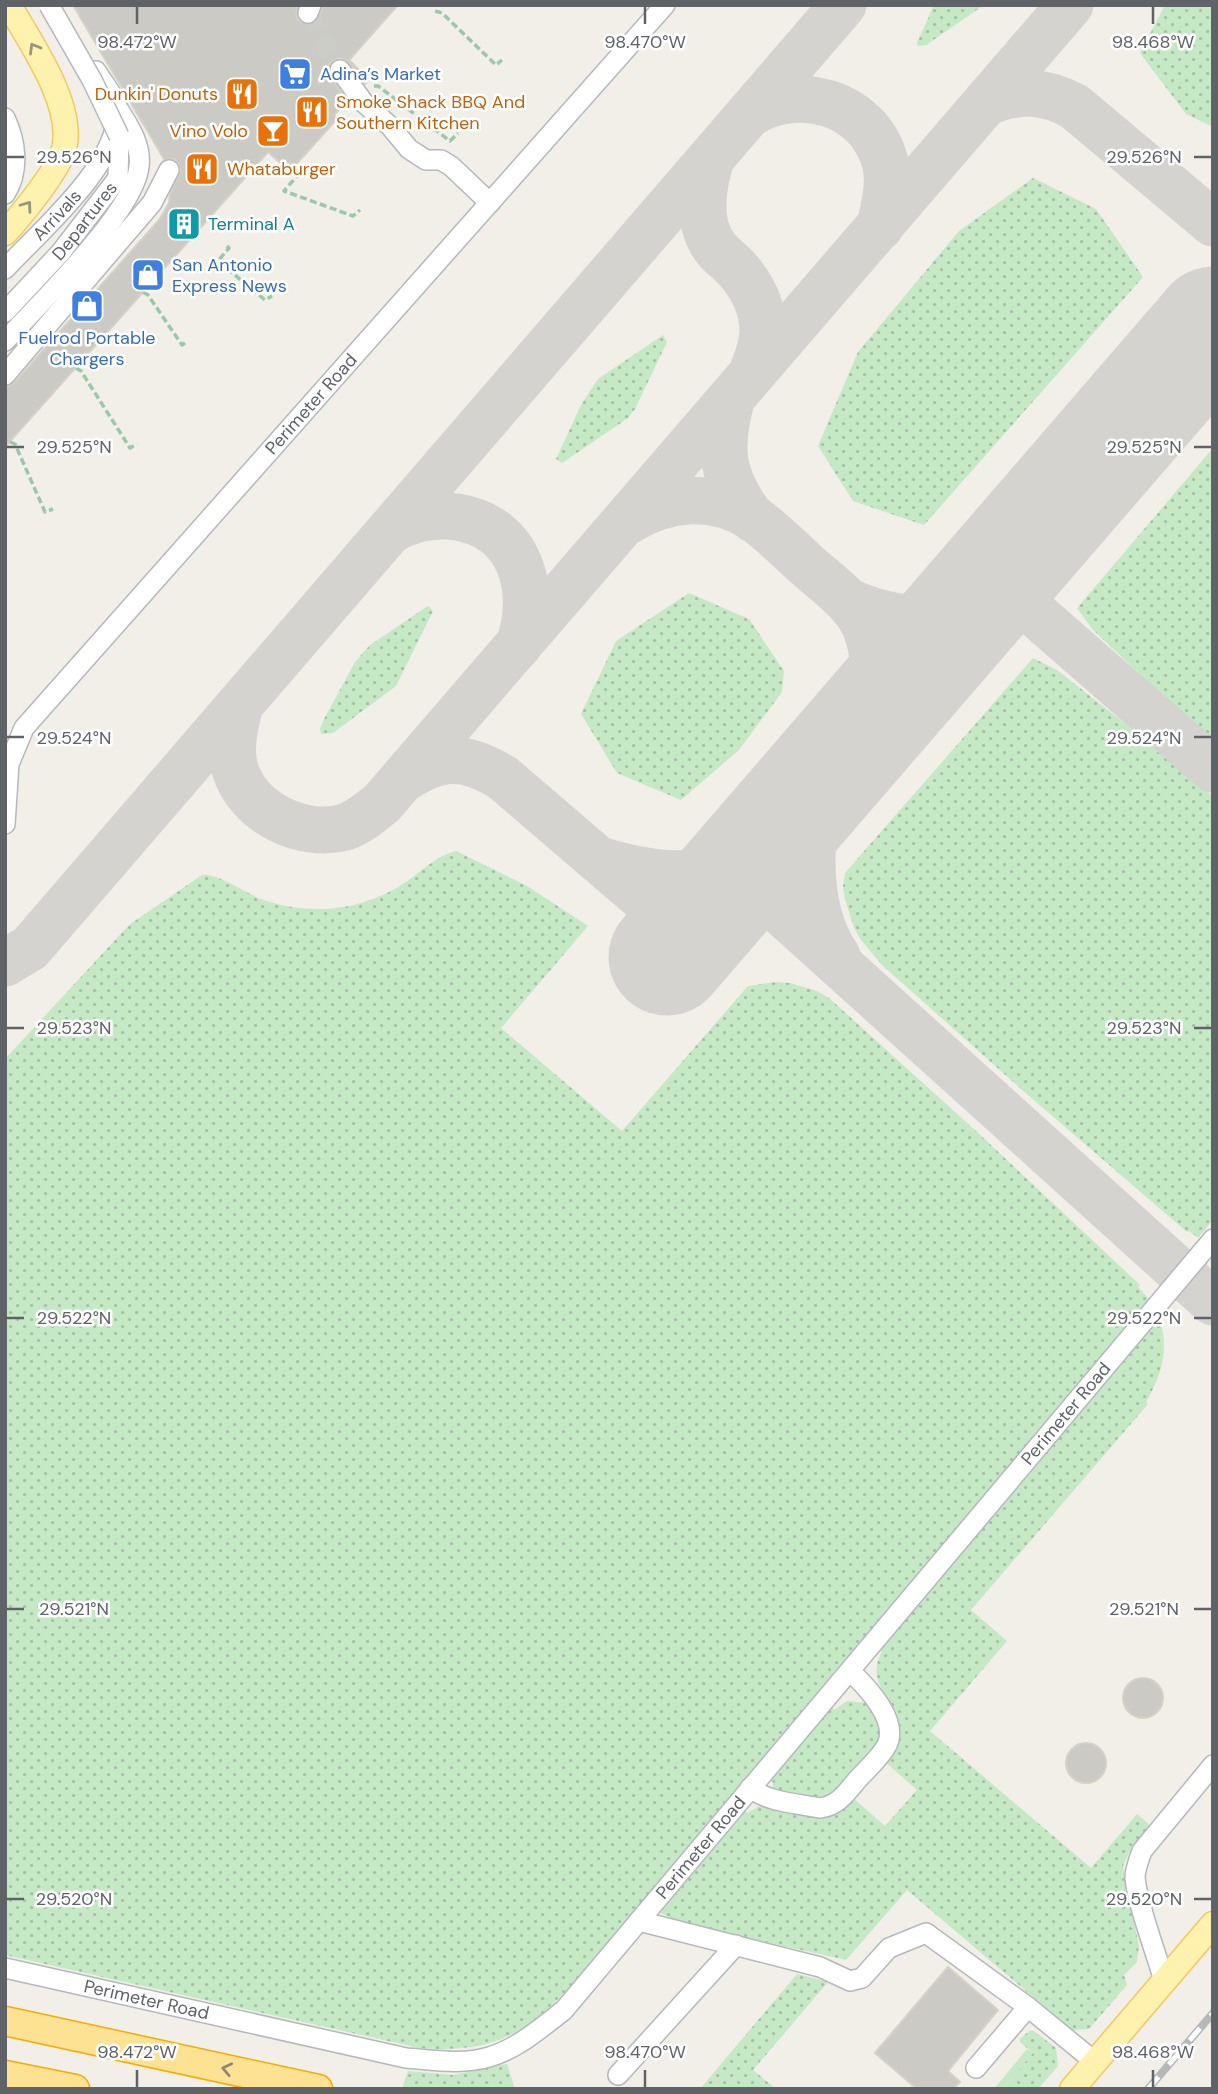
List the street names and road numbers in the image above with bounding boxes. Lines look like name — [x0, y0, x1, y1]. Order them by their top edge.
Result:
street label: Departures — [47, 177, 123, 266]
street label: Arrivals — [27, 185, 87, 246]
street label: Perimeter Road — [260, 348, 362, 460]
street label: Perimeter Road — [1016, 1357, 1116, 1470]
street label: Perimeter Road — [651, 1791, 751, 1904]
street label: Perimeter Road — [82, 1974, 211, 2025]

